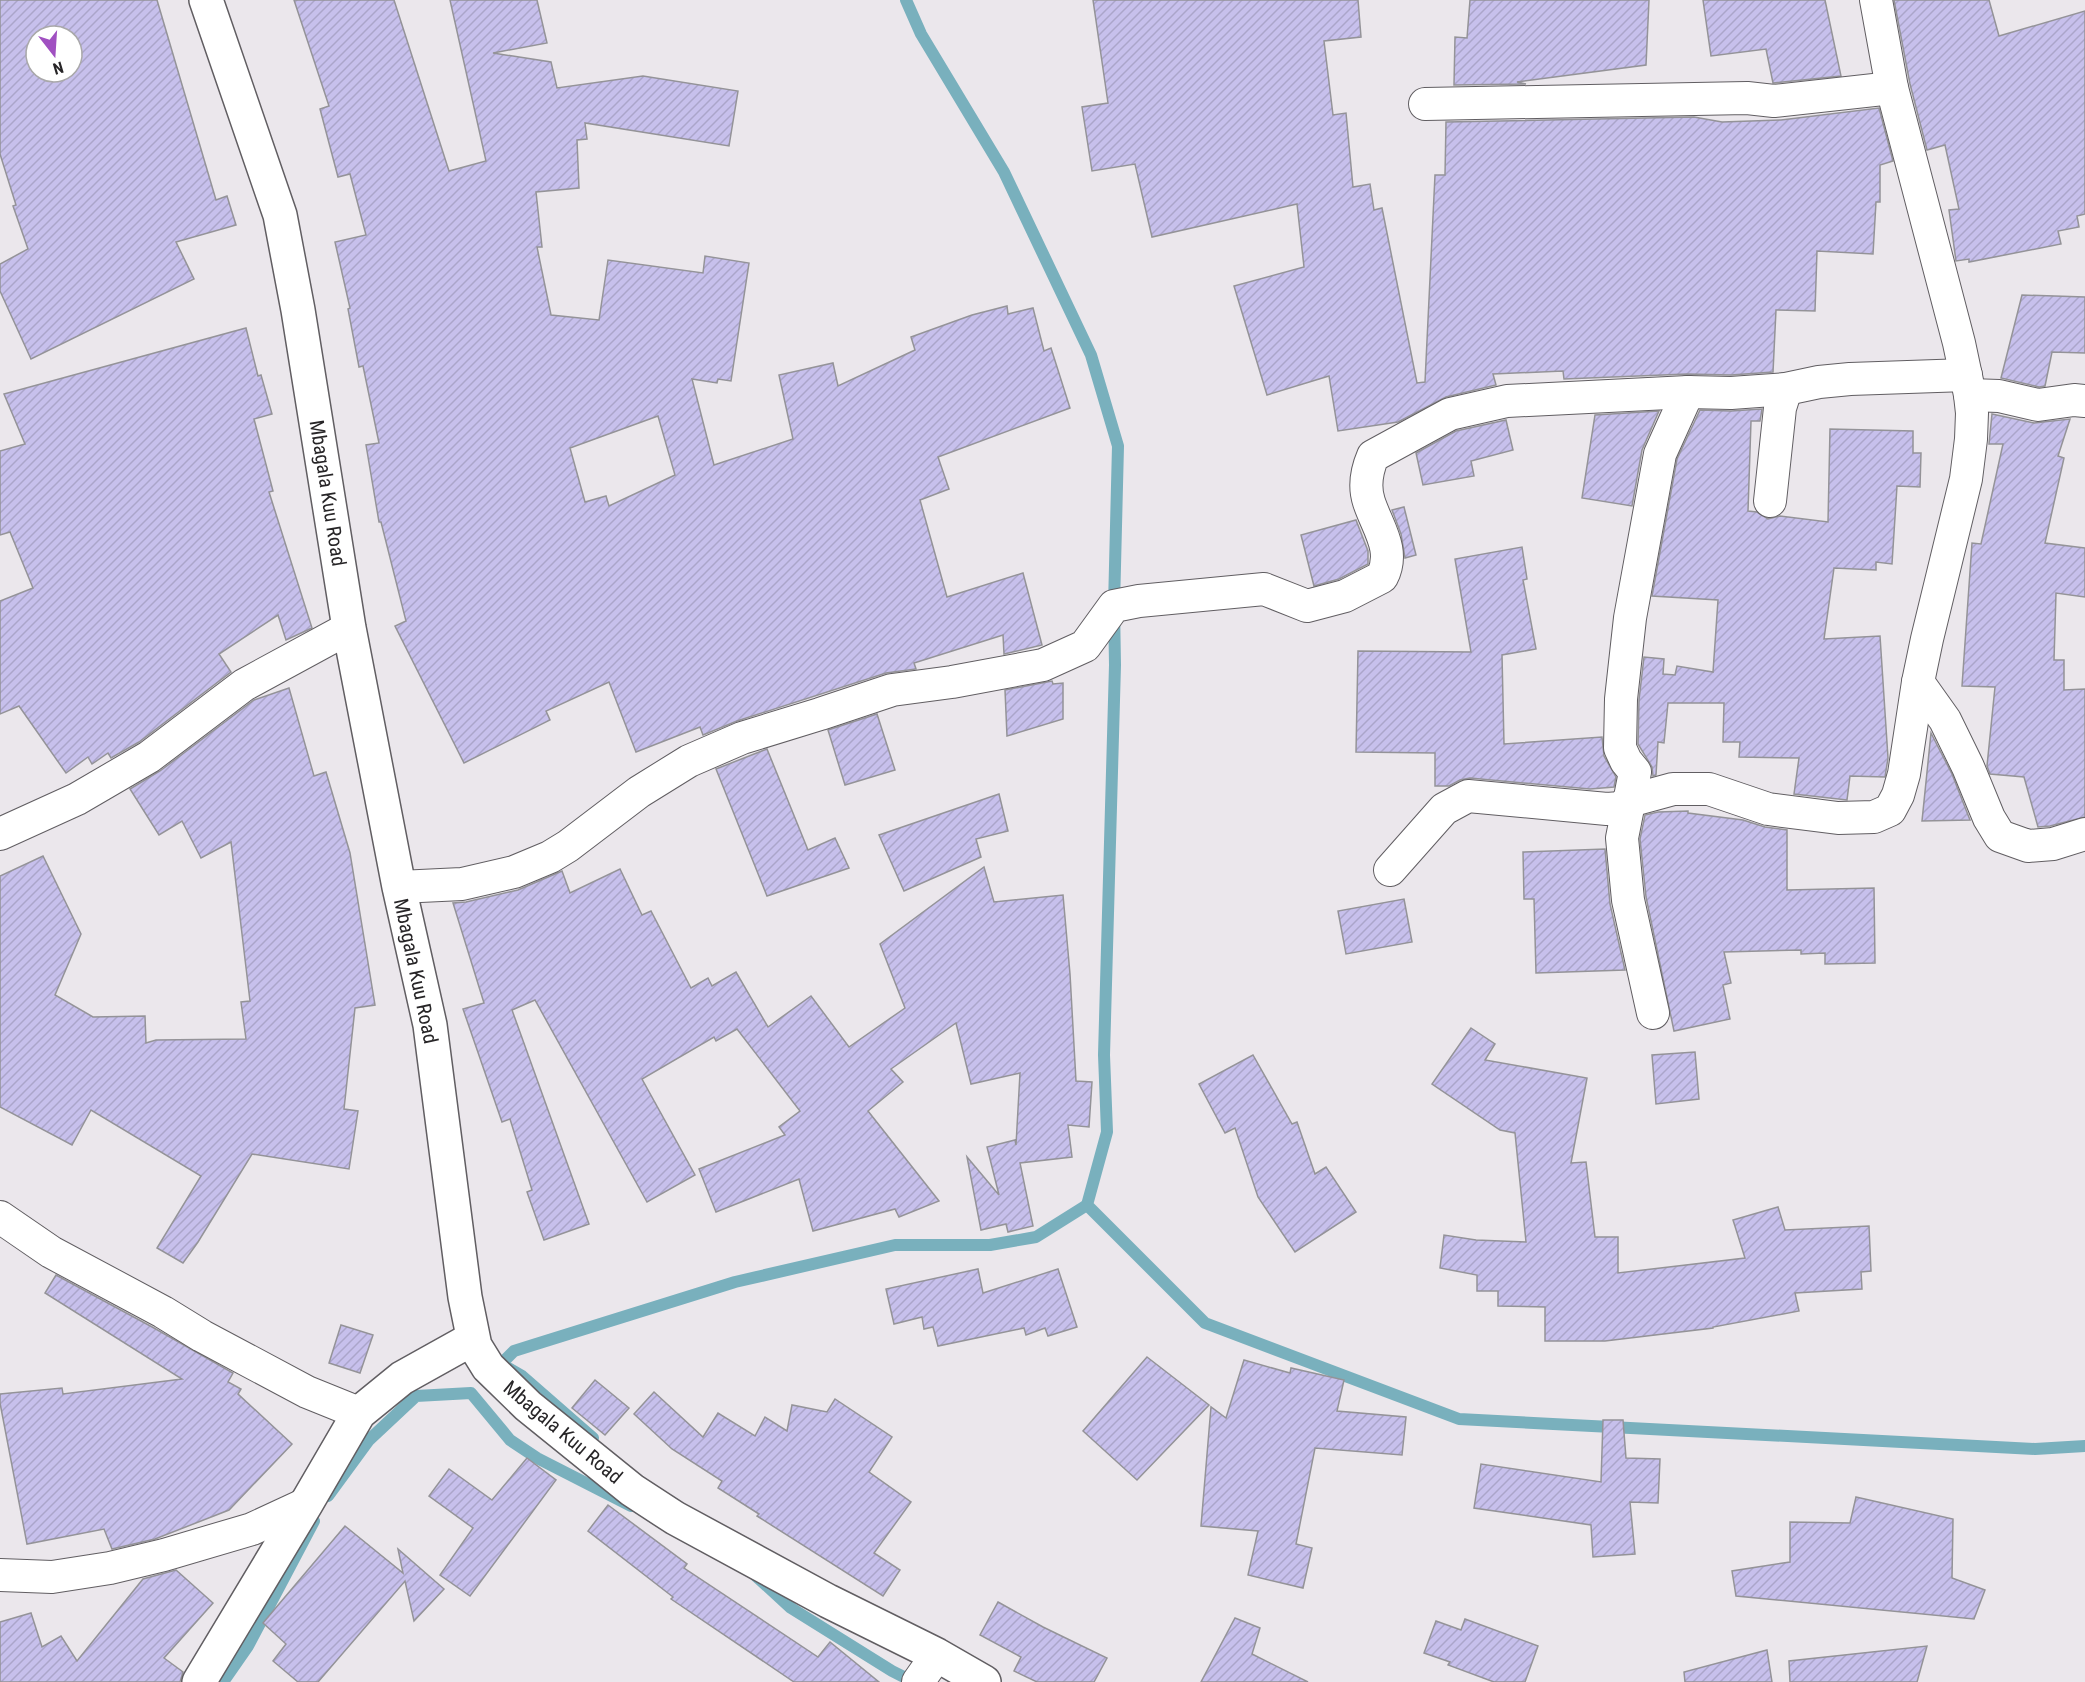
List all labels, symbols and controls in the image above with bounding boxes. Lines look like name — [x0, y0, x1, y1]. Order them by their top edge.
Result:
north arrow — [24, 24, 84, 84]
text: N — [51, 57, 66, 78]
street label: Mbagala Kuu Road — [305, 418, 351, 568]
street label: Mbagala Kuu Road — [389, 896, 443, 1046]
street label: Mbagala Kuu Road — [499, 1375, 627, 1489]

